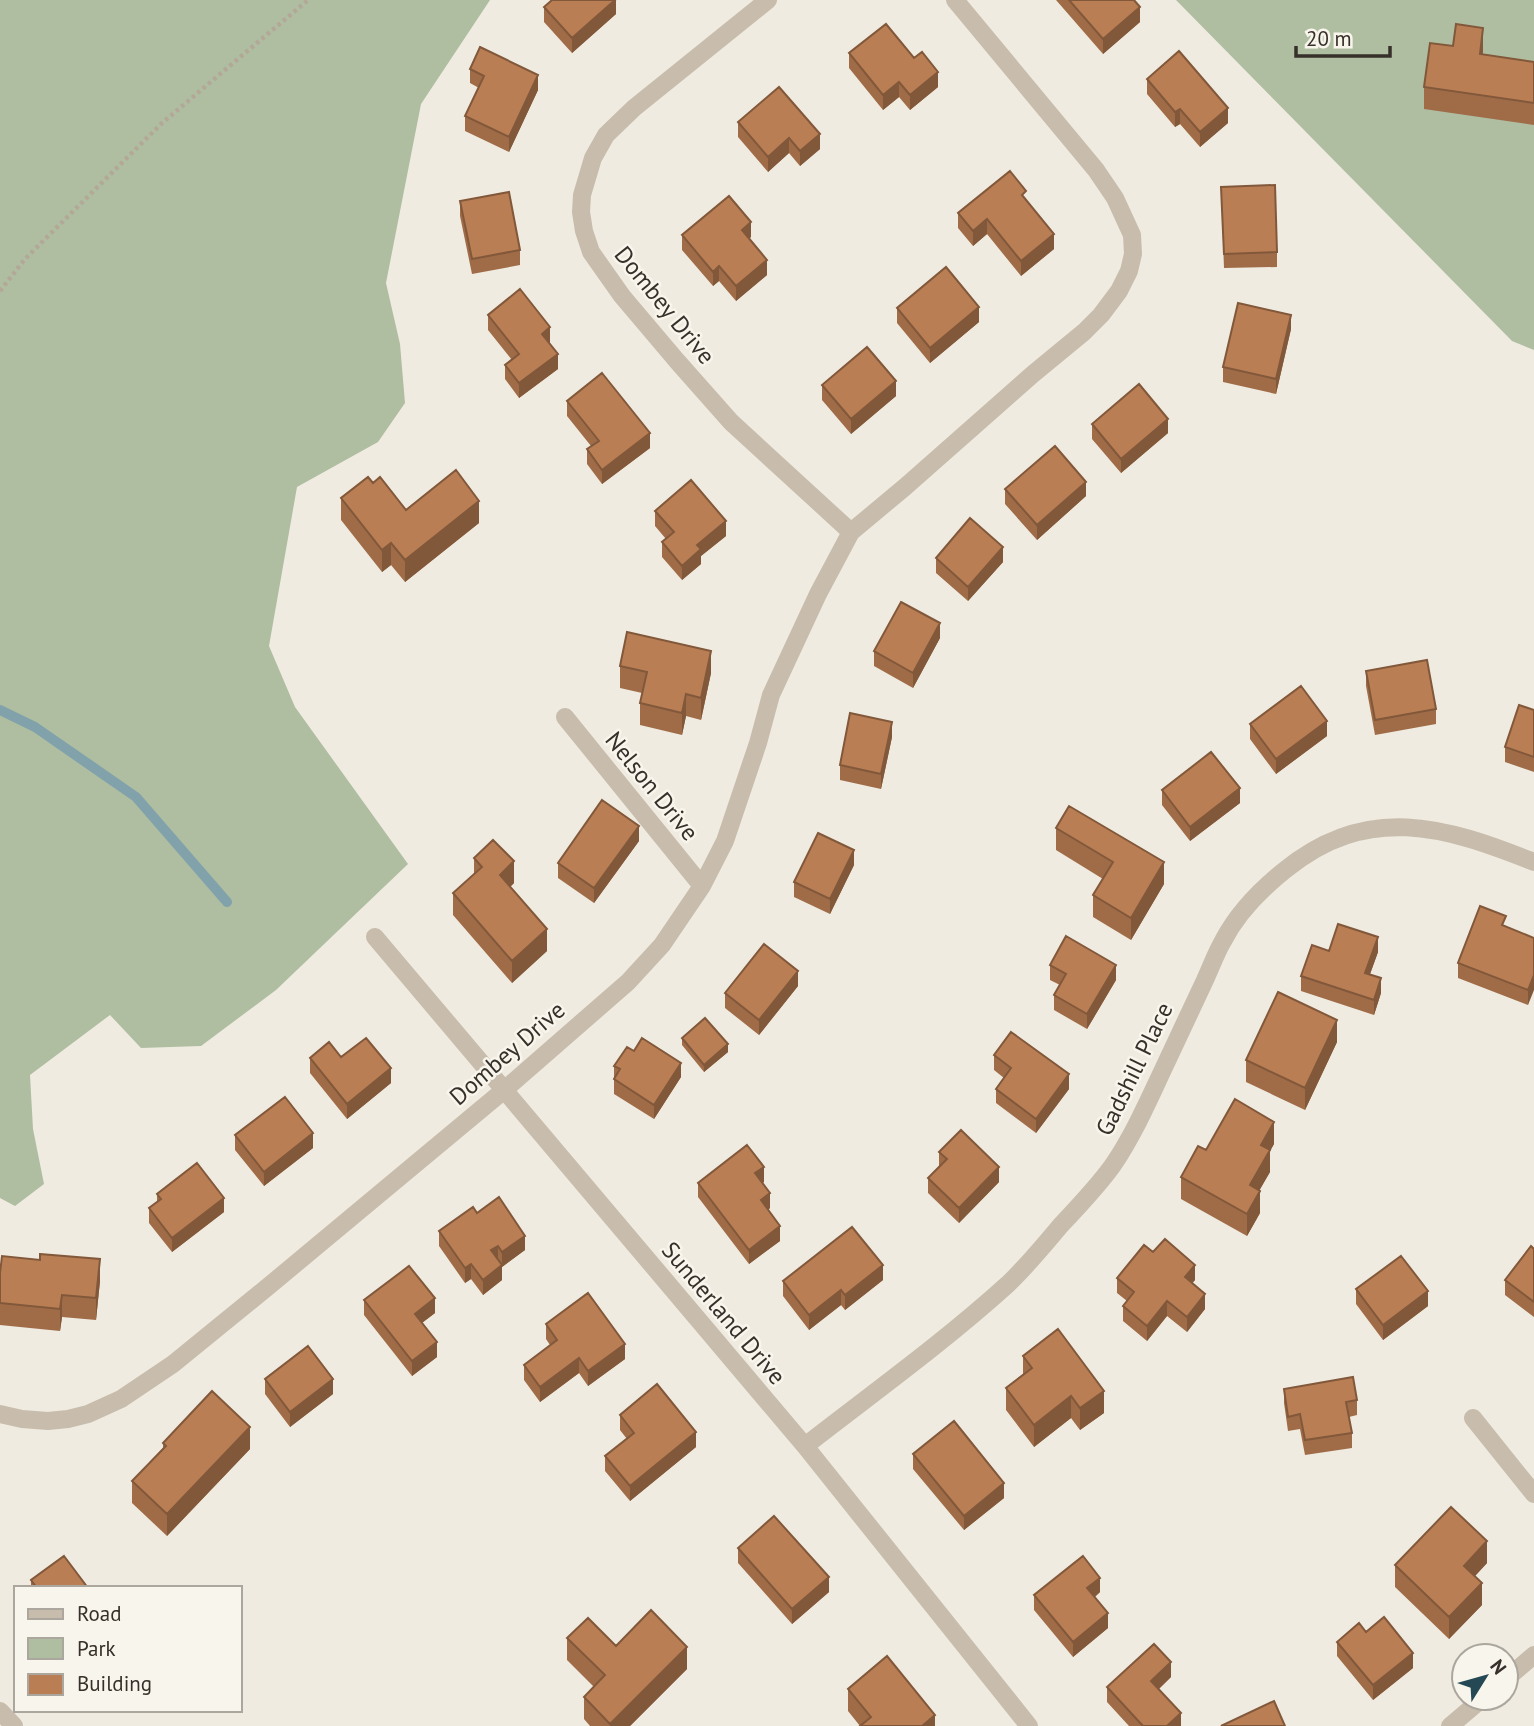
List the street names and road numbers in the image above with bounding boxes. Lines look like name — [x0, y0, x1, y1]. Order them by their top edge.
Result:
street label: Dombey Drive — [608, 240, 722, 370]
street label: Nelson Drive — [599, 725, 705, 847]
street label: Dombey Drive — [443, 994, 571, 1112]
street label: Gadshill Place — [1088, 997, 1180, 1141]
street label: Sunderland Drive — [655, 1235, 793, 1391]

